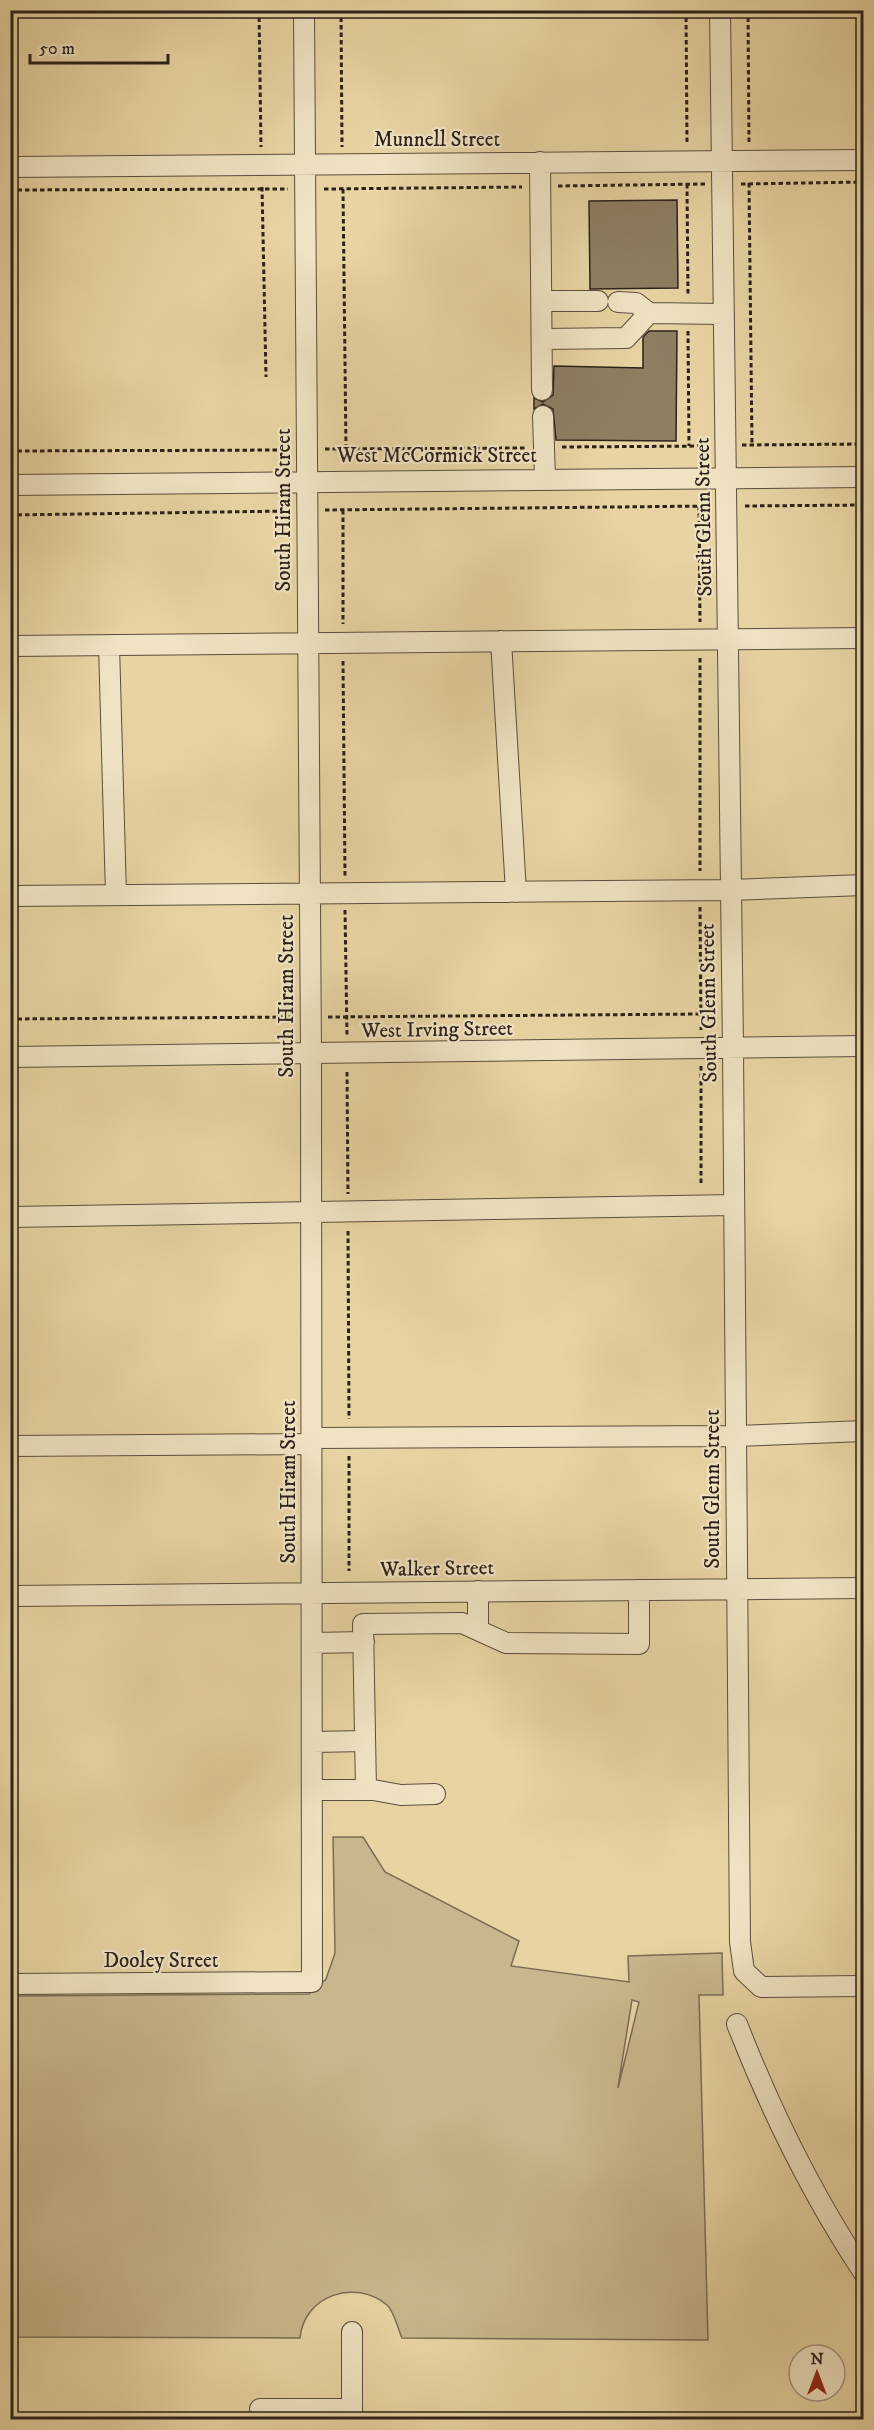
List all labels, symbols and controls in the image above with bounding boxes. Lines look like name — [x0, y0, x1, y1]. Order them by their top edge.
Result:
scale bar — [30, 27, 168, 65]
text: 50 m — [39, 38, 75, 60]
street label: Munnell Street — [374, 127, 500, 153]
street label: South Hiram Street — [271, 428, 297, 592]
street label: South Glenn Street — [690, 437, 718, 597]
street label: West McCormick Street — [336, 443, 537, 469]
street label: South Hiram Street — [274, 914, 300, 1078]
street label: South Glenn Street — [695, 923, 723, 1083]
street label: West Irving Street — [360, 1016, 513, 1044]
street label: South Hiram Street — [276, 1400, 302, 1564]
street label: South Glenn Street — [700, 1409, 726, 1569]
street label: Walker Street — [379, 1555, 495, 1583]
street label: Dooley Street — [103, 1948, 219, 1974]
north arrow — [787, 2343, 847, 2403]
text: N — [810, 2349, 824, 2369]

